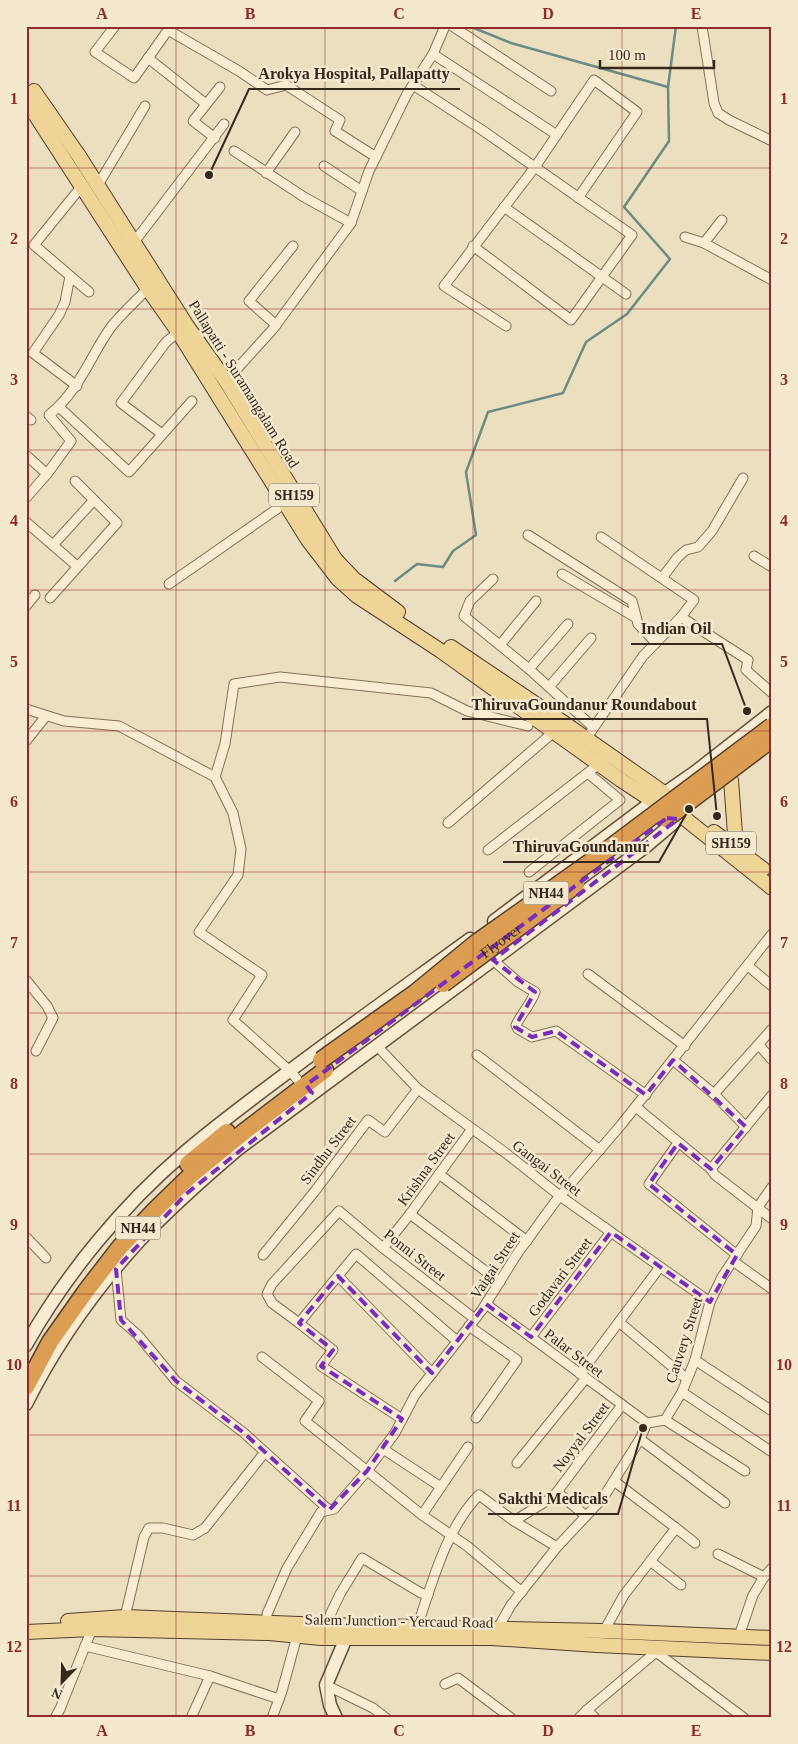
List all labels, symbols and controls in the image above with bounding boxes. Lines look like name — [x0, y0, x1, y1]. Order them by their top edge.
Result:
text: A — [96, 5, 108, 22]
text: B — [245, 5, 256, 22]
text: C — [393, 5, 405, 22]
text: D — [542, 5, 554, 22]
text: E — [691, 5, 701, 22]
scale bar — [600, 38, 714, 70]
text: 100 m — [608, 47, 646, 63]
callout: Arokya Hospital, Pallapatty — [249, 58, 460, 89]
text: Arokya Hospital, Pallapatty — [258, 65, 450, 83]
text: 1 — [10, 90, 18, 107]
text: 1 — [780, 90, 788, 107]
text: 2 — [10, 230, 18, 247]
text: 2 — [780, 230, 788, 247]
street label: Pallapatti - Suramangalam Road — [186, 297, 303, 471]
text: 3 — [10, 371, 18, 388]
text: 3 — [780, 371, 788, 388]
road number: SH159 — [269, 484, 319, 506]
text: 4 — [10, 512, 18, 529]
text: 4 — [780, 512, 788, 529]
callout: Indian Oil — [631, 613, 722, 644]
text: Indian Oil — [641, 620, 712, 637]
text: 5 — [10, 653, 18, 670]
text: 5 — [780, 653, 788, 670]
callout: ThiruvaGoundanur Roundabout — [462, 688, 707, 719]
text: ThiruvaGoundanur Roundabout — [471, 696, 697, 713]
text: 6 — [10, 793, 18, 810]
text: 6 — [780, 793, 788, 810]
callout: ThiruvaGoundanur — [503, 831, 659, 862]
road number: SH159 — [706, 831, 756, 854]
text: ThiruvaGoundanur — [513, 838, 649, 855]
road number: NH44 — [524, 881, 568, 904]
street label: Flyover — [477, 921, 524, 961]
text: 7 — [10, 934, 18, 951]
text: 7 — [780, 934, 788, 951]
text: 8 — [10, 1075, 18, 1092]
text: 8 — [780, 1075, 788, 1092]
street label: Sindhu Street — [297, 1112, 359, 1187]
street label: Krishna Street — [394, 1129, 458, 1209]
street label: Gangai Street — [509, 1137, 585, 1200]
text: 9 — [10, 1216, 18, 1233]
road number: NH44 — [116, 1216, 160, 1240]
text: 9 — [780, 1216, 788, 1233]
street label: Ponni Street — [381, 1226, 450, 1285]
street label: Vaigai Street — [467, 1228, 523, 1302]
street label: Godavari Street — [525, 1234, 595, 1320]
street label: Cauvery Street — [663, 1294, 706, 1385]
street label: Palar Street — [541, 1326, 607, 1381]
text: 10 — [6, 1356, 22, 1373]
text: 10 — [776, 1356, 792, 1373]
street label: Noyyal Street — [550, 1398, 613, 1475]
callout: Sakthi Medicals — [488, 1483, 618, 1514]
text: Sakthi Medicals — [498, 1490, 608, 1507]
text: 11 — [6, 1497, 22, 1514]
text: 11 — [776, 1497, 792, 1514]
street label: Salem Junction - Yercaud Road — [305, 1611, 494, 1631]
text: 12 — [6, 1638, 22, 1655]
text: 12 — [776, 1638, 792, 1655]
north arrow — [38, 1656, 88, 1706]
text: N — [50, 1685, 65, 1702]
text: A — [96, 1722, 108, 1739]
text: B — [245, 1722, 256, 1739]
text: C — [393, 1722, 405, 1739]
text: D — [542, 1722, 554, 1739]
text: E — [691, 1722, 701, 1739]

